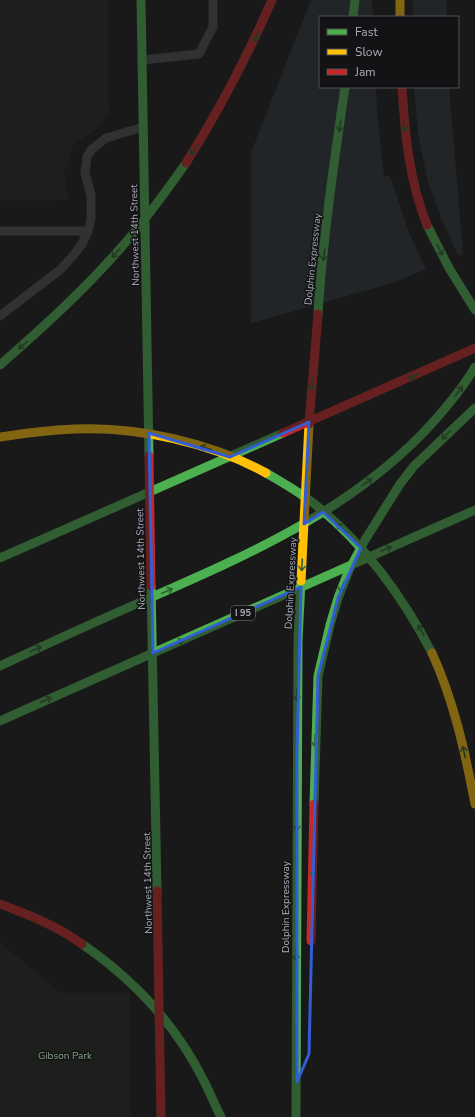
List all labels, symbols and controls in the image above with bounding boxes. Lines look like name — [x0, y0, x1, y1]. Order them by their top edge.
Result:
legend — [319, 16, 459, 88]
text: Fast — [355, 24, 378, 40]
one-way arrow — [253, 30, 260, 42]
text: Slow — [355, 44, 383, 60]
text: Jam — [354, 64, 376, 80]
one-way arrow — [336, 119, 344, 132]
one-way arrow — [401, 119, 408, 132]
one-way arrow — [190, 144, 198, 155]
street label: Northwest 14th Street — [127, 184, 143, 286]
street label: Dolphin Expressway — [301, 212, 325, 306]
one-way arrow — [437, 244, 444, 256]
one-way arrow — [111, 248, 120, 258]
one-way arrow — [320, 248, 327, 261]
one-way arrow — [18, 340, 29, 349]
one-way arrow — [408, 373, 420, 380]
one-way arrow — [308, 377, 316, 390]
one-way arrow — [455, 386, 463, 397]
one-way arrow — [441, 430, 451, 440]
one-way arrow — [199, 444, 212, 451]
one-way arrow — [361, 478, 372, 486]
street label: Northwest 14th Street — [133, 508, 149, 610]
one-way arrow — [336, 523, 346, 533]
street label: Dolphin Expressway — [282, 536, 300, 629]
one-way arrow — [380, 545, 392, 552]
one-way arrow — [298, 558, 305, 571]
one-way arrow — [338, 581, 346, 593]
one-way arrow — [161, 587, 173, 594]
road number: I 95 — [231, 606, 255, 620]
one-way arrow — [416, 624, 424, 636]
one-way arrow — [172, 638, 184, 645]
one-way arrow — [29, 645, 41, 653]
one-way arrow — [294, 688, 301, 701]
one-way arrow — [40, 696, 52, 703]
one-way arrow — [311, 734, 319, 747]
one-way arrow — [460, 745, 467, 758]
one-way arrow — [293, 818, 301, 831]
street label: Northwest 14th Street — [140, 832, 156, 934]
street label: Dolphin Expressway — [279, 860, 293, 953]
one-way arrow — [309, 864, 316, 877]
one-way arrow — [292, 948, 300, 961]
park label: Gibson Park — [38, 1049, 93, 1063]

